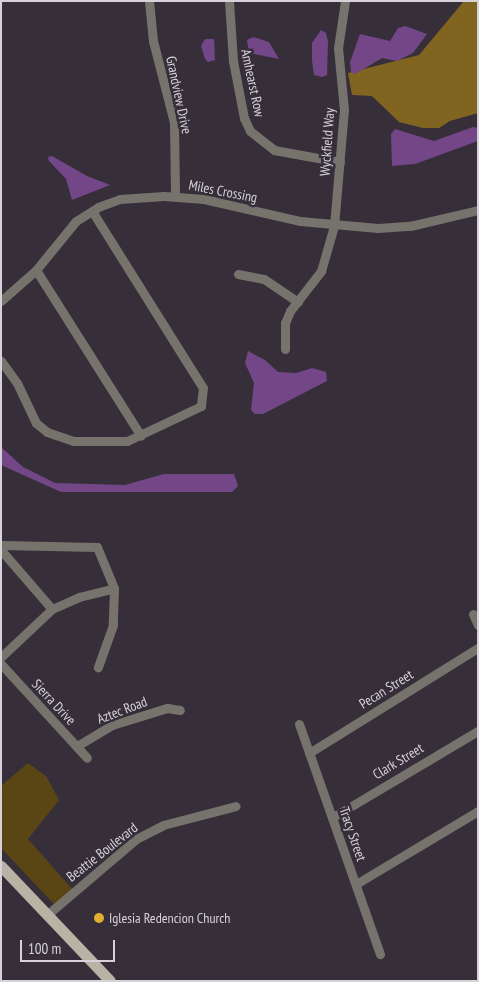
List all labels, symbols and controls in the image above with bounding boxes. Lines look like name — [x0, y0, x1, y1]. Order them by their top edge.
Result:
street label: Amhearst Row — [238, 47, 268, 119]
street label: Grandview Drive — [163, 54, 195, 136]
street label: Wyckfield Way — [316, 107, 338, 177]
street label: Miles Crossing — [187, 176, 259, 206]
street label: Pecan Street — [356, 666, 416, 712]
street label: Sierra Drive — [29, 676, 79, 728]
street label: Aztec Road — [94, 693, 150, 727]
street label: Clark Street — [369, 739, 427, 783]
street label: Tracy Street — [336, 805, 370, 863]
street label: Beattie Boulevard — [63, 819, 141, 885]
place label: Iglesia Redencion Church — [109, 910, 230, 926]
marker: Iglesia Redencion Church — [93, 912, 105, 924]
scale bar — [22, 930, 118, 962]
text: 100 m — [28, 939, 61, 958]

